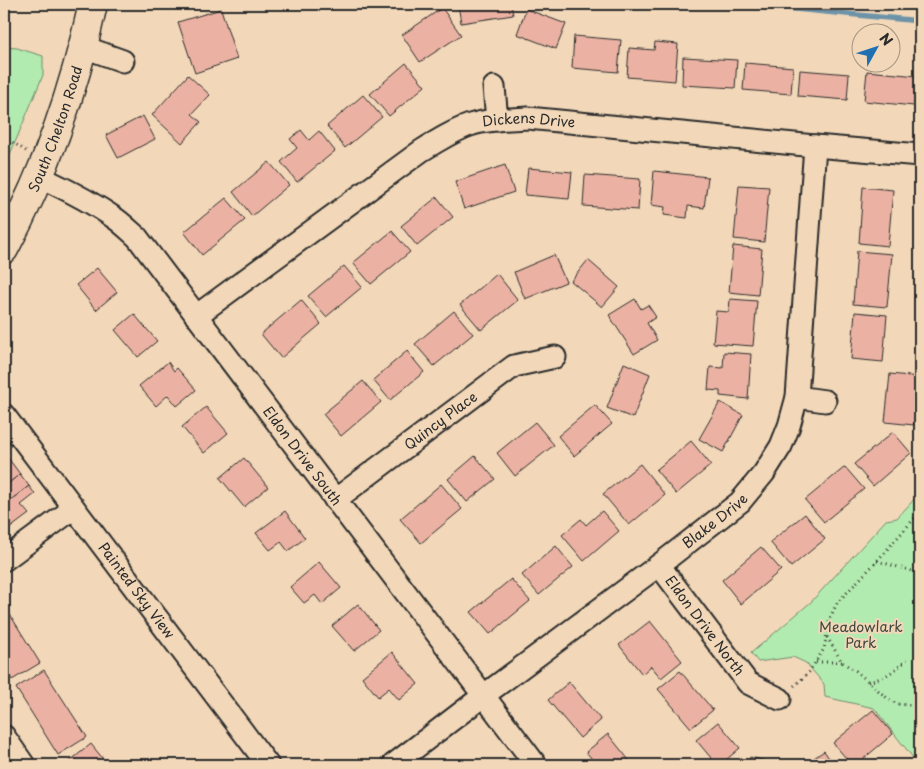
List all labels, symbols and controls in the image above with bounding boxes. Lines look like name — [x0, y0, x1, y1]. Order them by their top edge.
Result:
north arrow — [852, 22, 902, 72]
text: N — [875, 28, 898, 50]
street label: South Chelton Road — [23, 63, 87, 195]
street label: Dickens Drive — [481, 107, 576, 133]
street label: Quincy Place — [399, 386, 481, 455]
street label: Eldon Drive South — [258, 402, 347, 510]
street label: Blake Drive — [677, 489, 753, 553]
street label: Painted Sky View — [94, 538, 180, 643]
street label: Eldon Drive North — [660, 571, 750, 680]
park label: Meadowlark Park — [819, 616, 903, 653]

